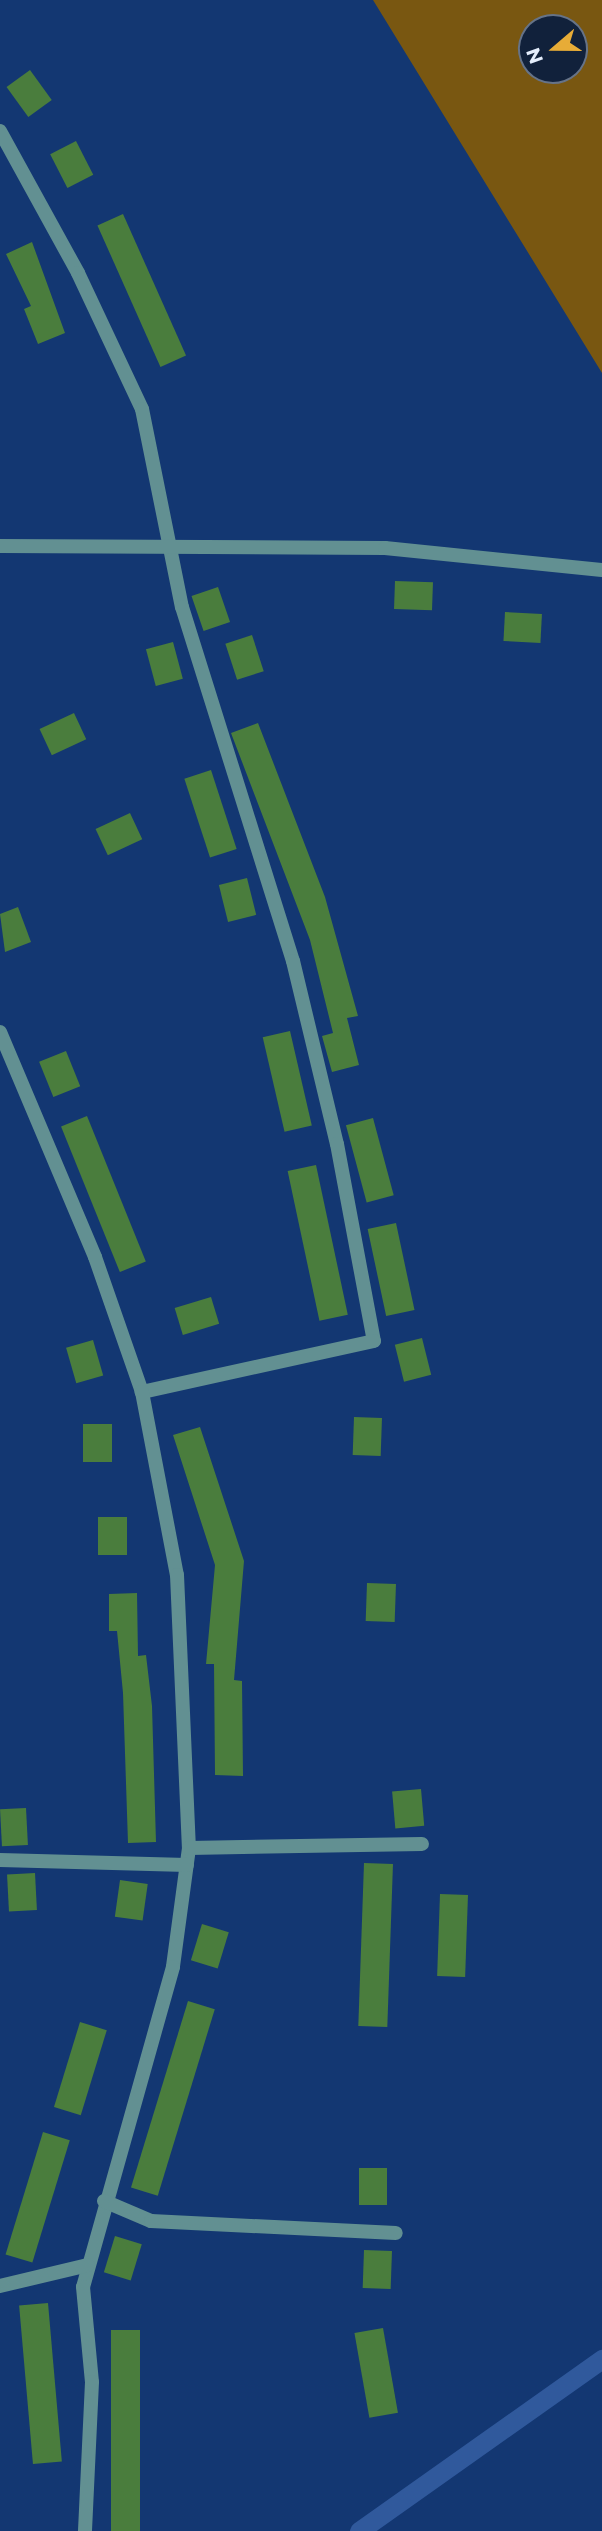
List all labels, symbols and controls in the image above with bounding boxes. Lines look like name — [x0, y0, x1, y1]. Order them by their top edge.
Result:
north arrow — [518, 14, 588, 84]
text: N — [521, 45, 548, 67]

